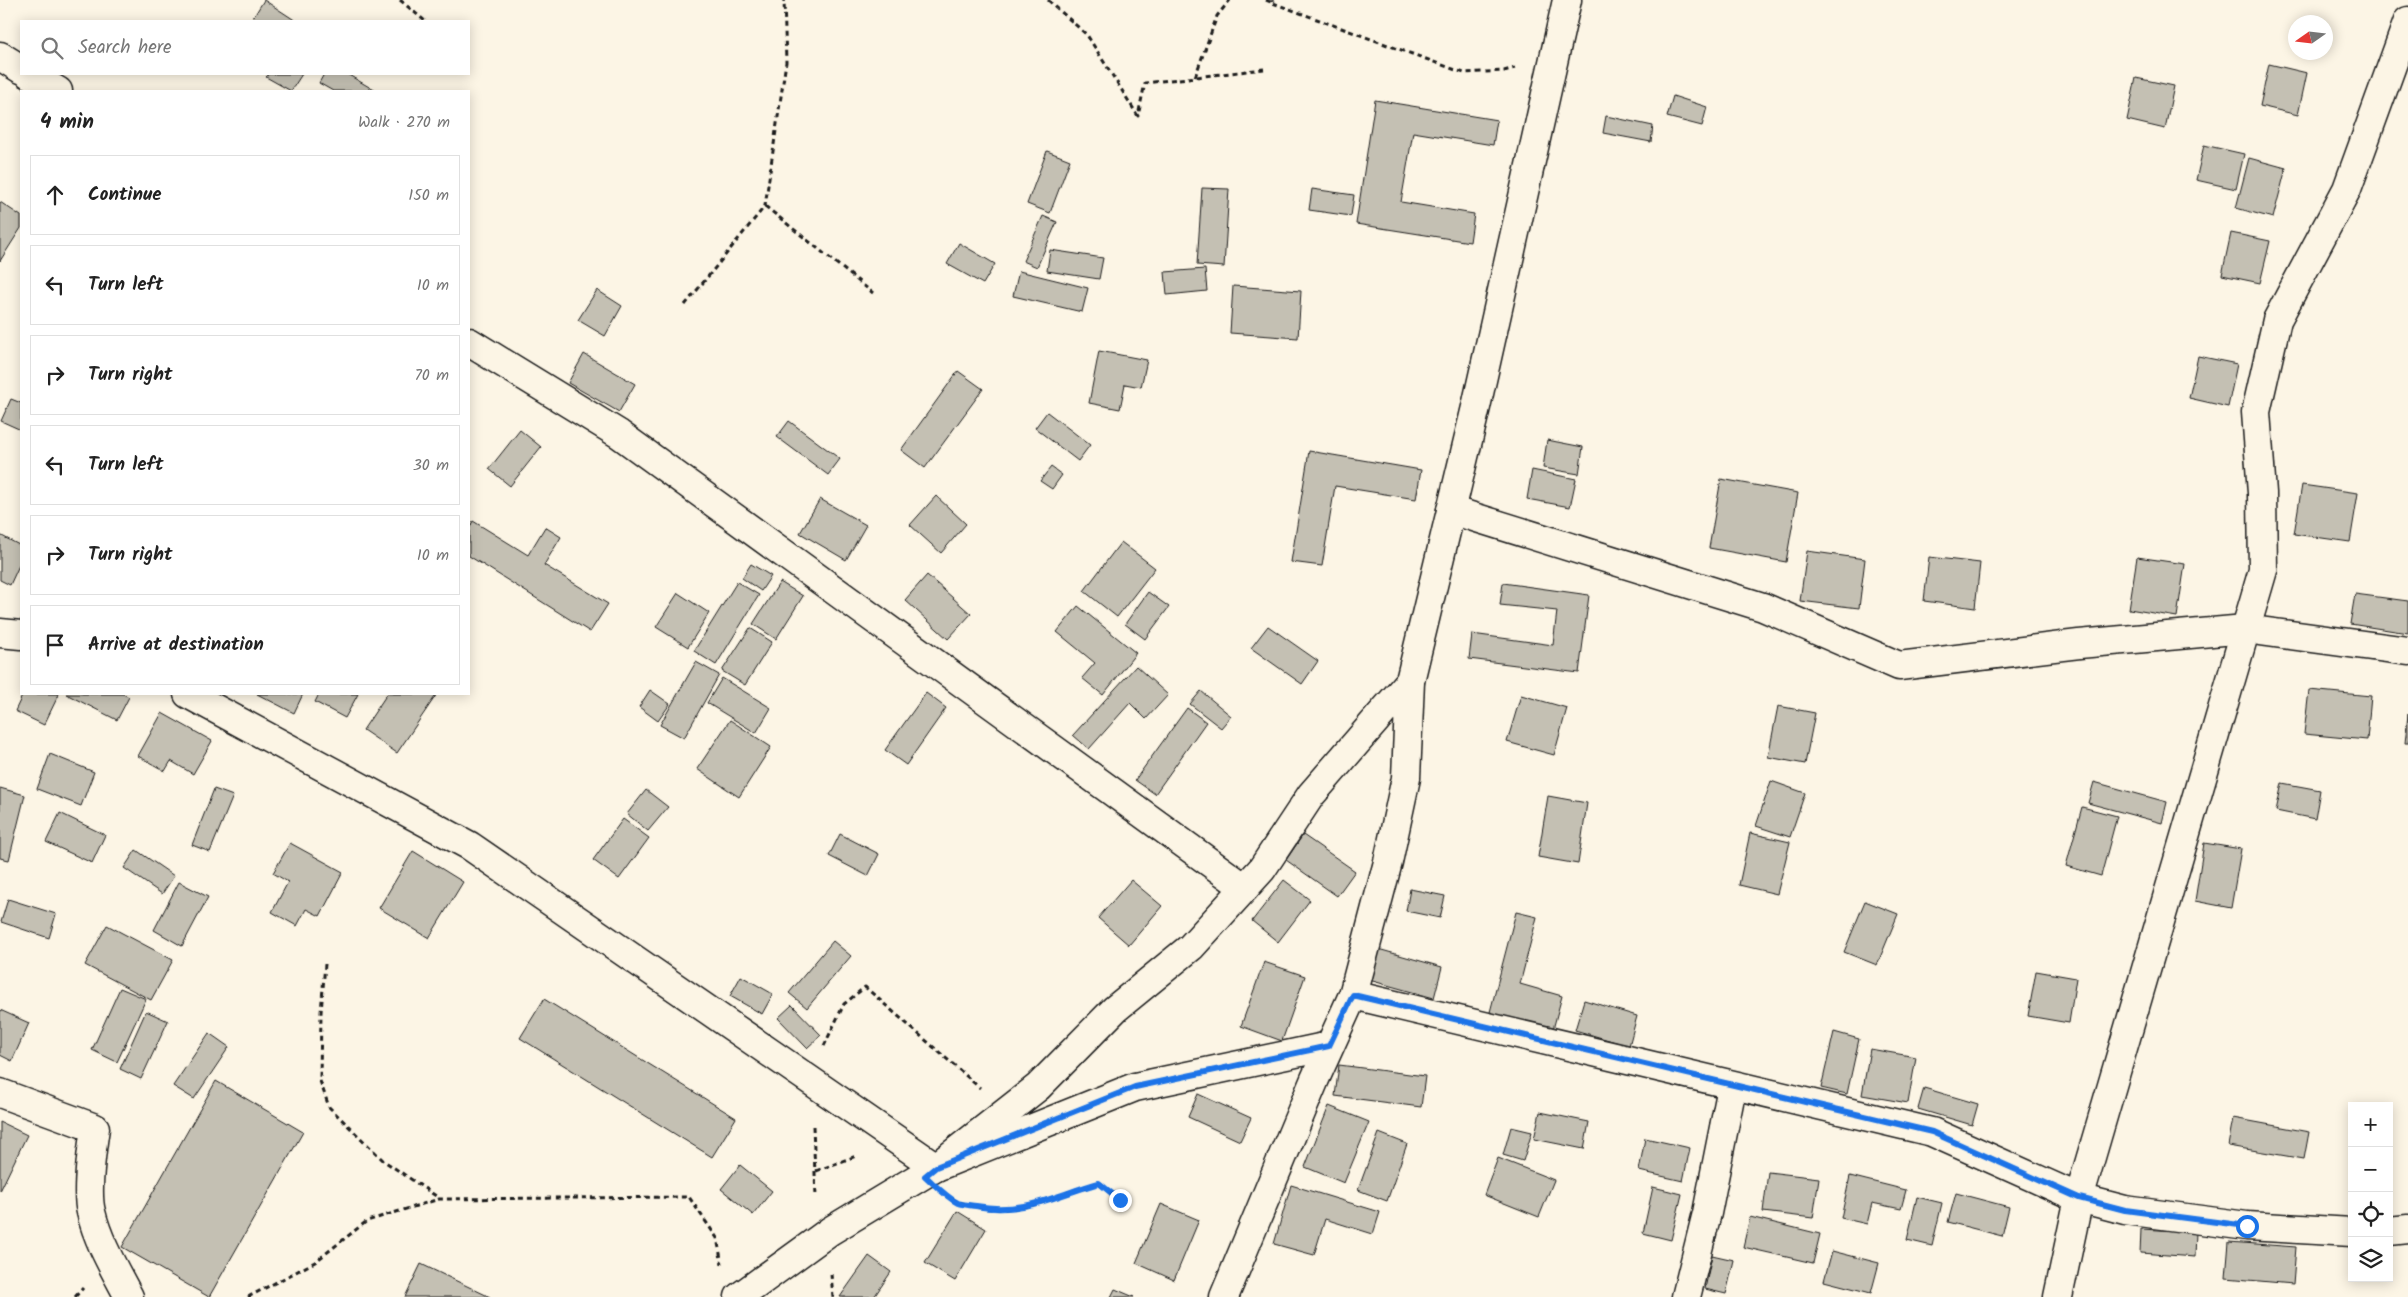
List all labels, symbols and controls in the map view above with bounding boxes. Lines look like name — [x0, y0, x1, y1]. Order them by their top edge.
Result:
north arrow — [2288, 15, 2333, 60]
search box — [20, 20, 470, 75]
text: Search here — [78, 33, 172, 63]
icon: search — [38, 34, 66, 62]
text: 4 min — [40, 106, 94, 139]
text: Walk · 270 m — [358, 110, 450, 135]
text: Continue — [88, 180, 161, 210]
icon: ahead — [41, 181, 69, 209]
text: 150 m — [408, 183, 449, 208]
text: Turn left — [88, 270, 163, 300]
icon: left — [41, 271, 69, 299]
text: 10 m — [417, 273, 449, 298]
text: Turn right — [88, 360, 173, 390]
icon: right — [41, 361, 69, 389]
text: 70 m — [414, 363, 449, 388]
text: Turn left — [88, 450, 163, 480]
icon: left — [41, 451, 69, 479]
text: 30 m — [413, 453, 449, 478]
text: Turn right — [88, 540, 173, 570]
icon: right — [41, 541, 69, 569]
text: 10 m — [417, 543, 449, 568]
text: Arrive at destination — [88, 630, 264, 660]
icon: arrive — [41, 631, 69, 659]
map controls — [2348, 1102, 2393, 1282]
button: + — [2348, 1102, 2393, 1147]
button: − — [2348, 1147, 2393, 1192]
route end — [1109, 1189, 1132, 1212]
button: locate — [2348, 1192, 2393, 1237]
route start — [2236, 1215, 2259, 1238]
button: layers — [2348, 1237, 2393, 1282]

